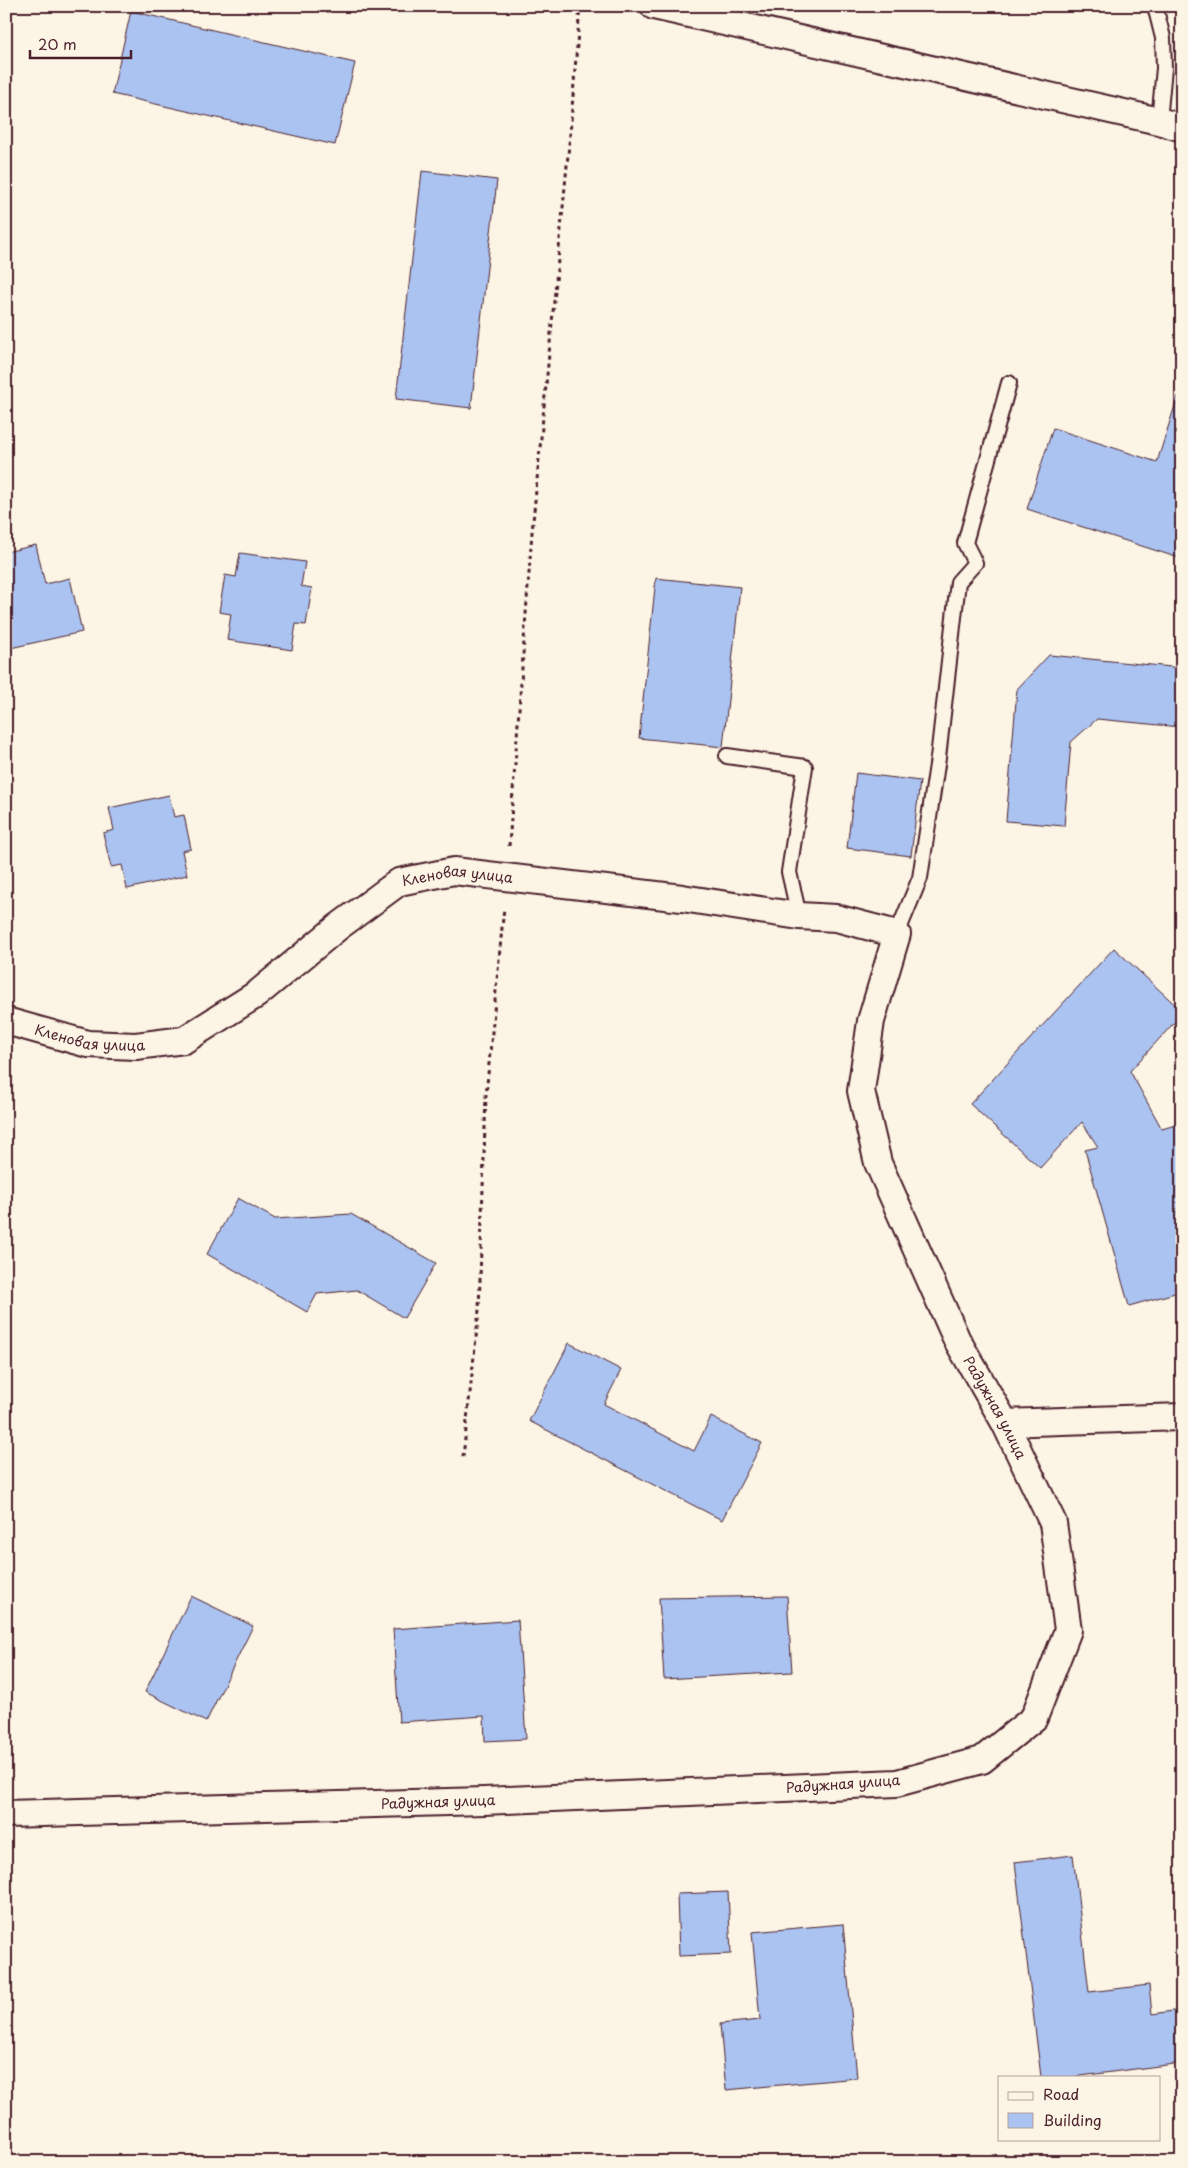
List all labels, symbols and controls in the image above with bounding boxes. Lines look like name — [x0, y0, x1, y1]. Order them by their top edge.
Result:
scale bar — [30, 28, 131, 60]
text: 20 m — [38, 32, 77, 55]
street label: Кленовая улица — [400, 860, 514, 891]
street label: Кленовая улица — [32, 1018, 146, 1056]
street label: Радужная улица — [959, 1352, 1032, 1463]
street label: Радужная улица — [785, 1769, 901, 1798]
street label: Радужная улица — [380, 1789, 496, 1814]
legend — [998, 2076, 1160, 2140]
text: Road — [1043, 2082, 1079, 2105]
text: Building — [1043, 2108, 1102, 2131]

